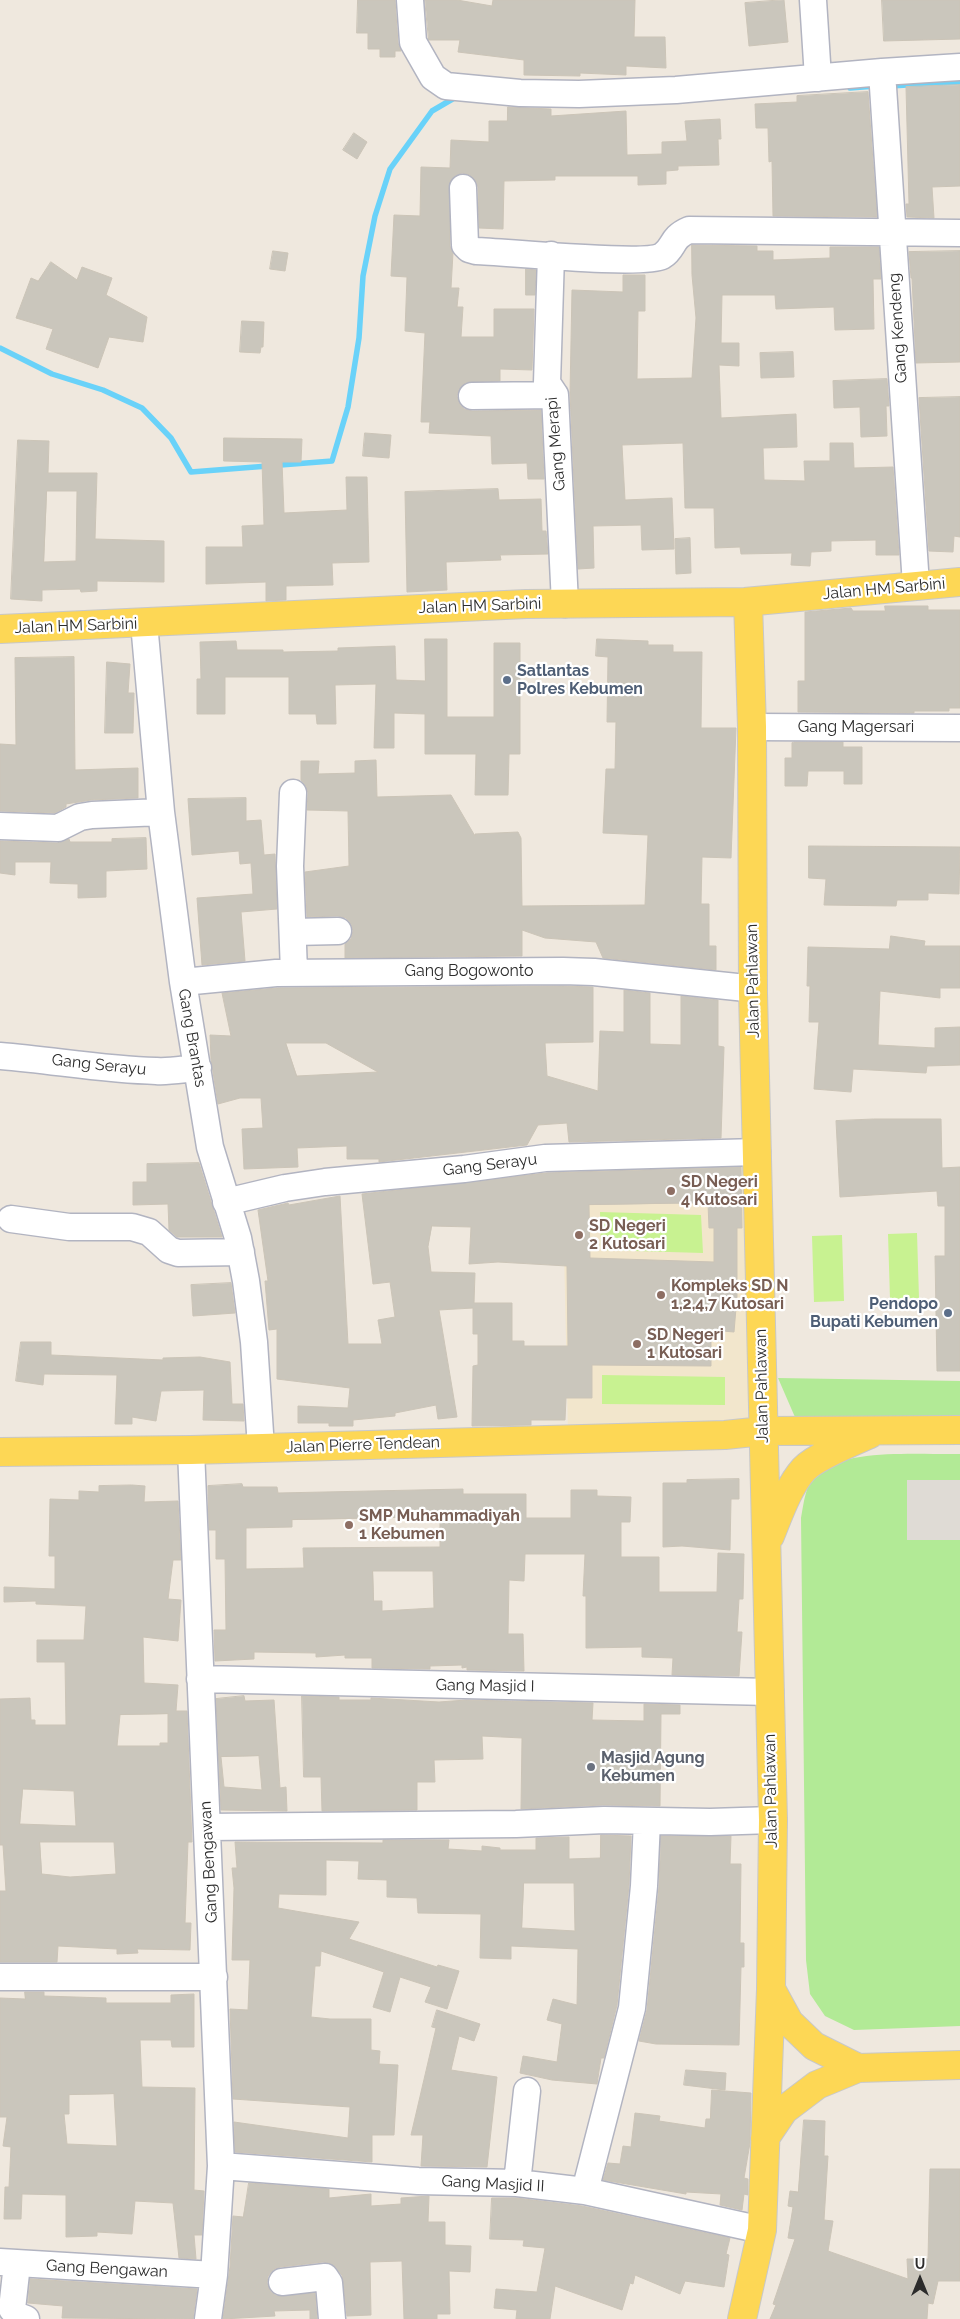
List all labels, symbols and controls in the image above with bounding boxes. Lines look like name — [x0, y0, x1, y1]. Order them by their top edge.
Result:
street label: Gang Kendeng — [885, 272, 911, 384]
street label: Gang Merapi — [542, 396, 570, 492]
street label: Jalan HM Sarbini — [822, 574, 946, 604]
street label: Jalan HM Sarbini — [418, 594, 542, 618]
street label: Jalan HM Sarbini — [14, 614, 138, 638]
place label: Satlantas Polres Kebumen — [517, 661, 643, 699]
marker: Satlantas Polres Kebumen — [501, 674, 513, 686]
street label: Gang Magersari — [798, 717, 914, 737]
street label: Jalan Pahlawan — [742, 924, 764, 1038]
street label: Gang Bogowonto — [405, 961, 533, 981]
street label: Gang Brantas — [174, 987, 210, 1089]
street label: Gang Serayu — [51, 1050, 147, 1080]
street label: Gang Serayu — [442, 1150, 538, 1180]
place label: SD Negeri 4 Kutosari — [681, 1172, 758, 1210]
marker: SD Negeri 4 Kutosari — [665, 1185, 677, 1197]
place label: SD Negeri 2 Kutosari — [589, 1216, 666, 1254]
marker: SD Negeri 2 Kutosari — [573, 1229, 585, 1241]
place label: Kompleks SD N 1,2,4,7 Kutosari — [671, 1276, 788, 1314]
marker: Kompleks SD N 1,2,4,7 Kutosari — [655, 1289, 667, 1301]
place label: Pendopo Bupati Kebumen — [810, 1294, 938, 1332]
marker: Pendopo Bupati Kebumen — [942, 1307, 954, 1319]
place label: SD Negeri 1 Kutosari — [647, 1325, 724, 1363]
street label: Jalan Pahlawan — [751, 1329, 773, 1443]
marker: SD Negeri 1 Kutosari — [631, 1338, 643, 1350]
street label: Jalan Pierre Tendean — [286, 1433, 440, 1457]
place label: SMP Muhammadiyah 1 Kebumen — [359, 1506, 520, 1544]
marker: SMP Muhammadiyah 1 Kebumen — [343, 1519, 355, 1531]
street label: Gang Masjid I — [435, 1676, 535, 1696]
street label: Jalan Pahlawan — [760, 1734, 782, 1848]
place label: Masjid Agung Kebumen — [601, 1748, 705, 1786]
marker: Masjid Agung Kebumen — [585, 1761, 597, 1773]
street label: Gang Bengawan — [196, 1801, 222, 1923]
street label: Gang Masjid II — [441, 2172, 545, 2196]
north arrow — [895, 2254, 945, 2304]
street label: Gang Bengawan — [46, 2256, 168, 2282]
text: U — [915, 2256, 925, 2272]

